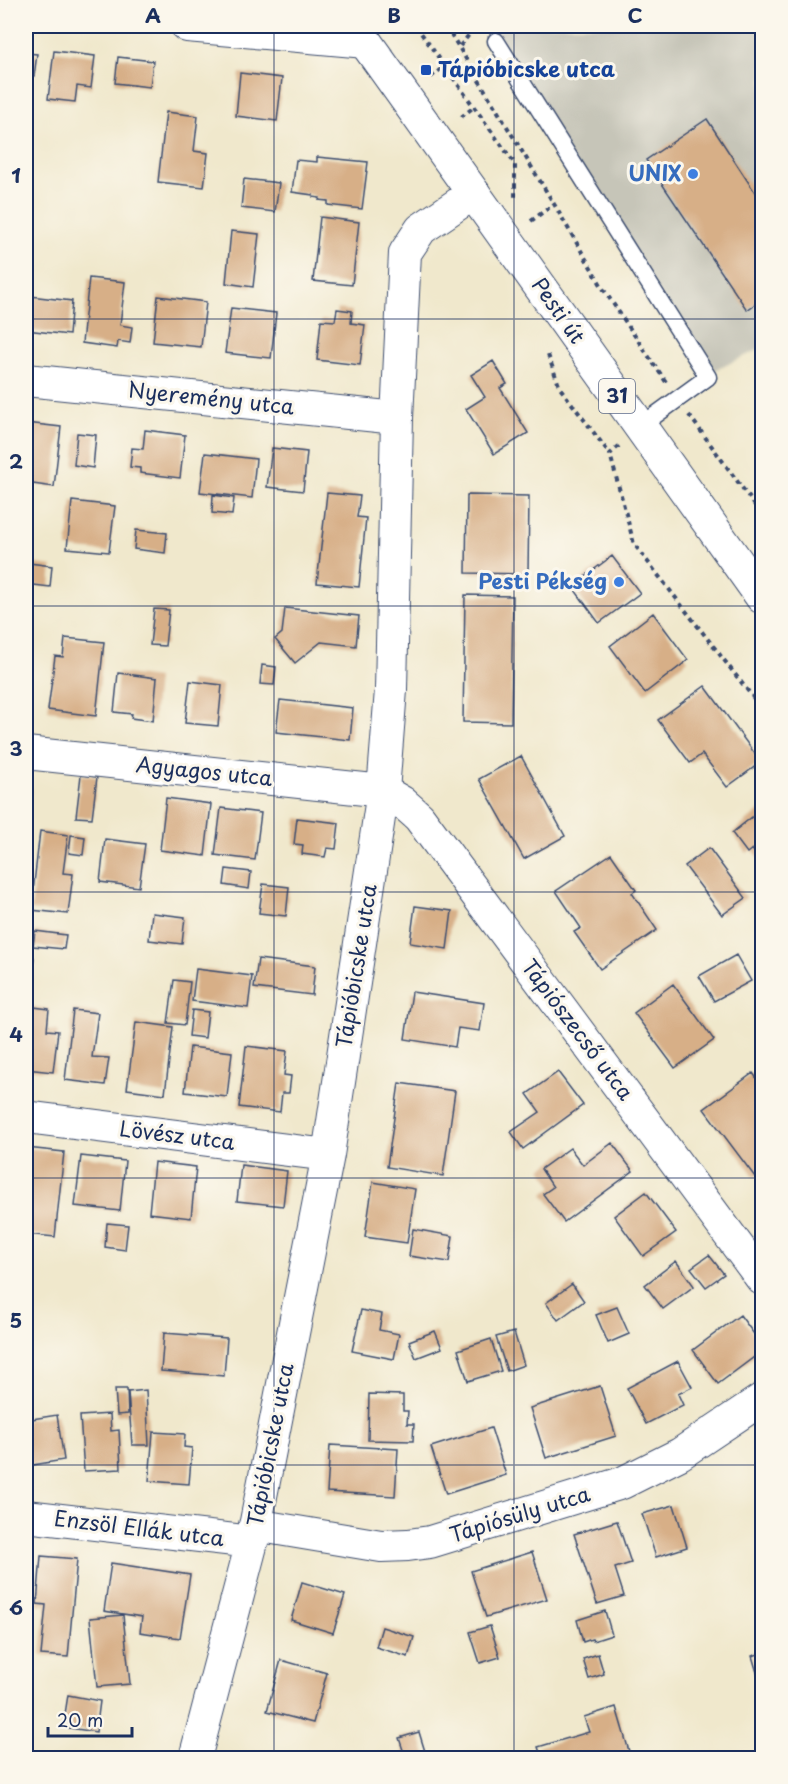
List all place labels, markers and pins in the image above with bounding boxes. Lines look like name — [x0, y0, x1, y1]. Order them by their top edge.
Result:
place label: Tápióbicske utca — [438, 52, 615, 84]
marker: Tápióbicske utca — [419, 63, 433, 77]
place label: UNIX — [628, 156, 681, 188]
marker: UNIX — [686, 167, 700, 181]
place label: Pesti Pékség — [478, 564, 607, 596]
marker: Pesti Pékség — [612, 575, 626, 589]

